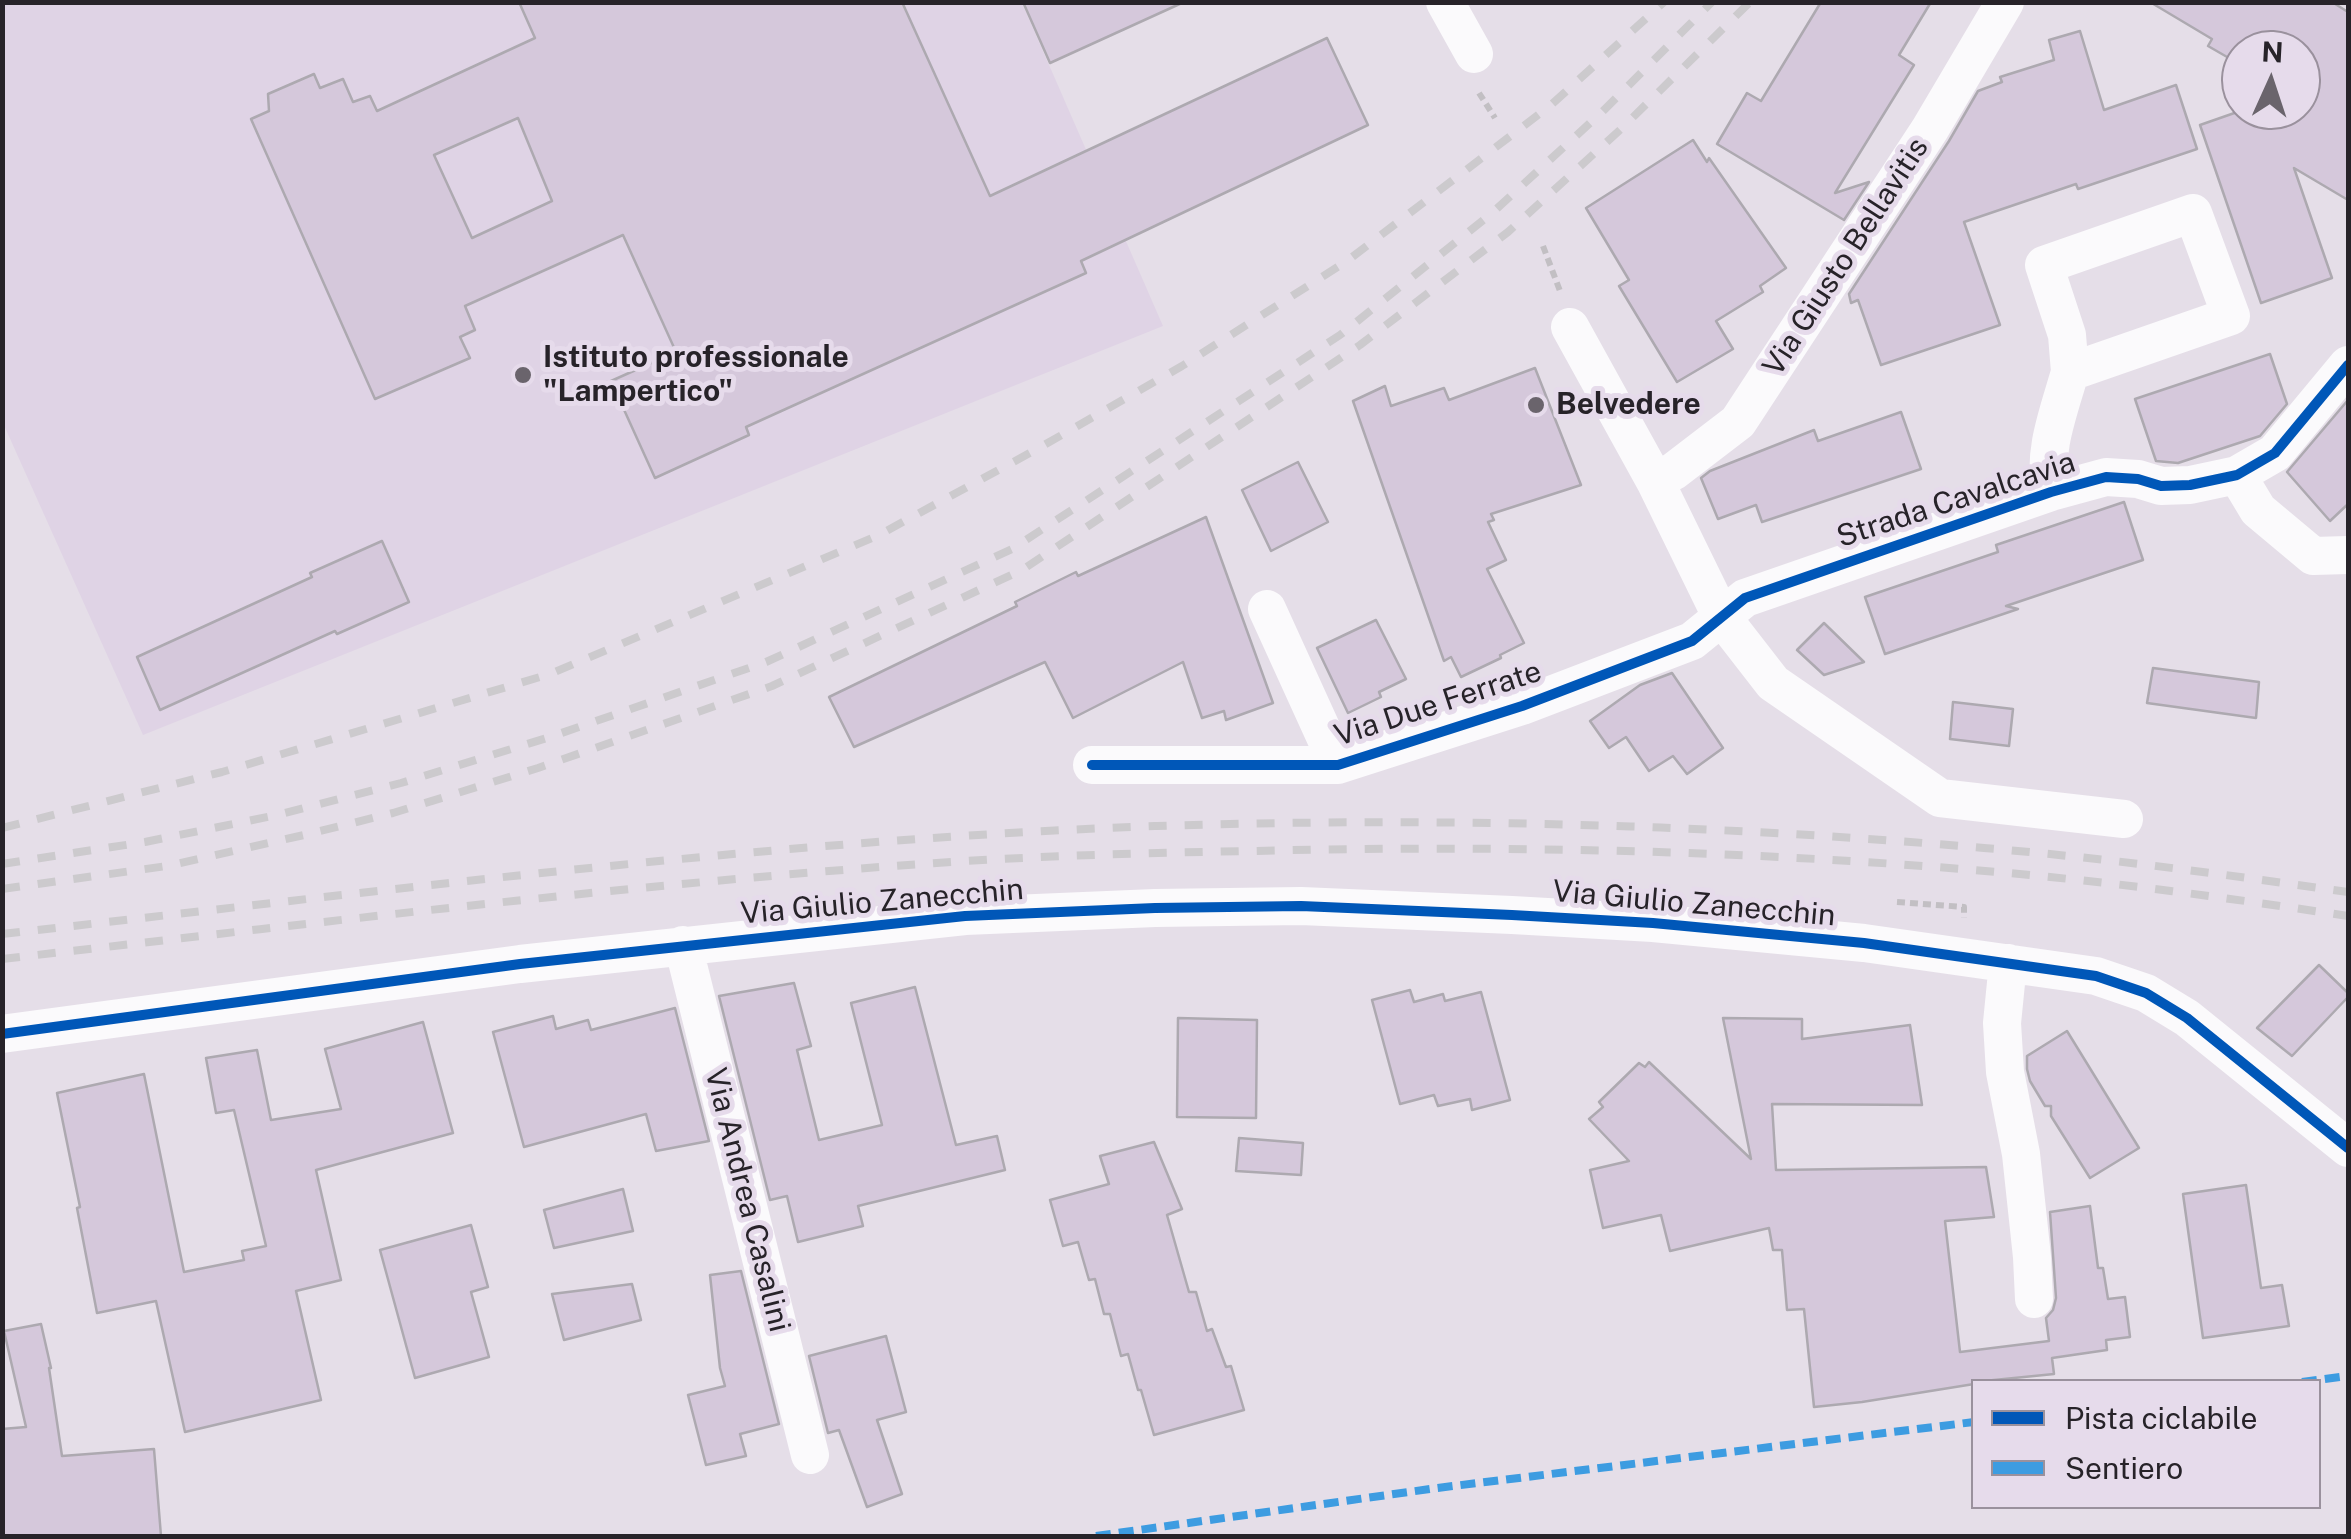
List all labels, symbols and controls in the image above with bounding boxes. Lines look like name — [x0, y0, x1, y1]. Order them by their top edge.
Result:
north arrow — [2221, 30, 2321, 130]
text: N — [2261, 34, 2284, 69]
street label: Via Giusto Bellavitis — [1756, 131, 1936, 383]
place label: Istituto professionale "Lampertico" — [543, 340, 849, 410]
marker: Istituto professionale "Lampertico" — [512, 364, 534, 386]
place label: Belvedere — [1556, 387, 1701, 423]
marker: Belvedere — [1525, 394, 1547, 416]
street label: Strada Cavalcavia — [1832, 445, 2080, 555]
street label: Via Due Ferrate — [1330, 654, 1546, 754]
street label: Via Giulio Zanecchin — [739, 872, 1025, 932]
street label: Via Giulio Zanecchin — [1551, 874, 1837, 934]
street label: Via Andrea Casalini — [697, 1064, 797, 1336]
legend — [1971, 1379, 2321, 1509]
text: Pista ciclabile — [2065, 1400, 2257, 1436]
text: Sentiero — [2065, 1450, 2183, 1486]

